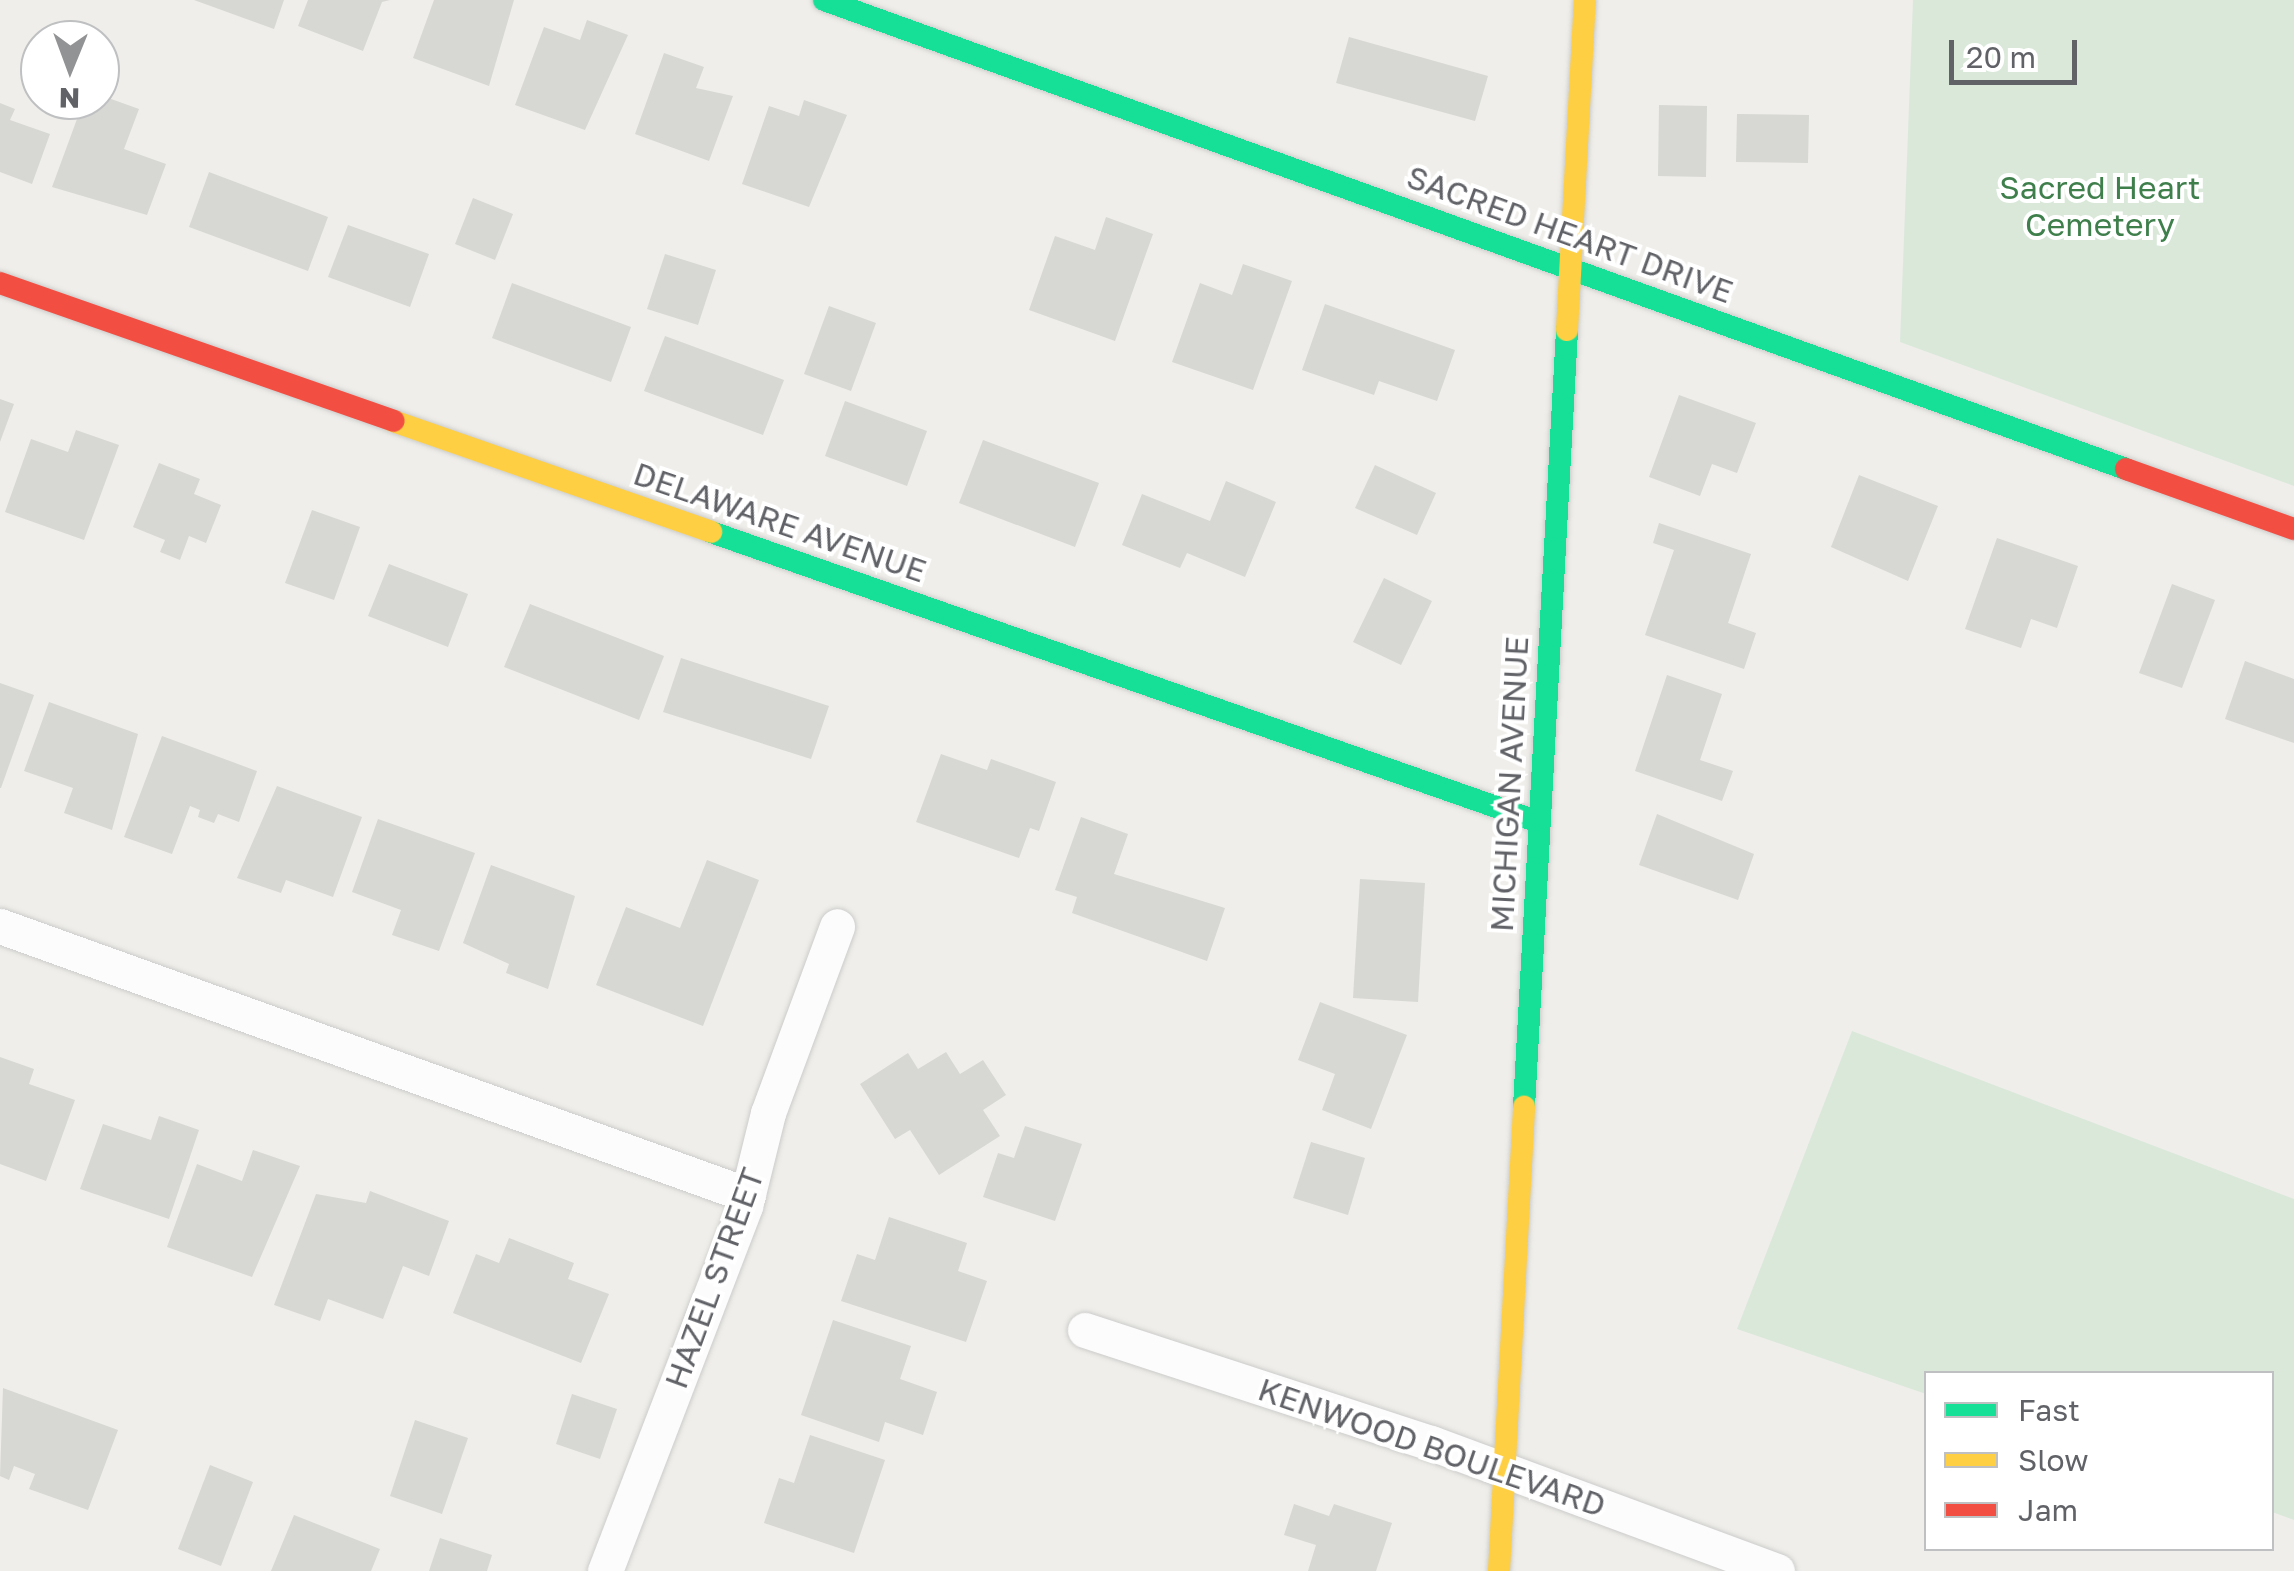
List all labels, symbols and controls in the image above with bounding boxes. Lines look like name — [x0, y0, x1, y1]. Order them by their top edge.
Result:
north arrow — [20, 20, 120, 120]
scale bar — [1954, 20, 2082, 82]
text: 20 m — [1966, 39, 2036, 75]
text: N — [59, 82, 80, 115]
street label: SACRED HEART DRIVE — [1402, 157, 1738, 311]
park label: Sacred Heart Cemetery — [1999, 169, 2201, 244]
street label: DELAWARE AVENUE — [629, 454, 931, 590]
street label: MICHIGAN AVENUE — [1482, 635, 1536, 933]
street label: HAZEL STREET — [656, 1163, 772, 1393]
street label: KENWOOD BOULEVARD — [1253, 1369, 1611, 1525]
legend — [1924, 1371, 2274, 1551]
text: Fast — [2018, 1392, 2080, 1428]
text: Slow — [2018, 1442, 2089, 1478]
text: Jam — [2018, 1492, 2078, 1528]

